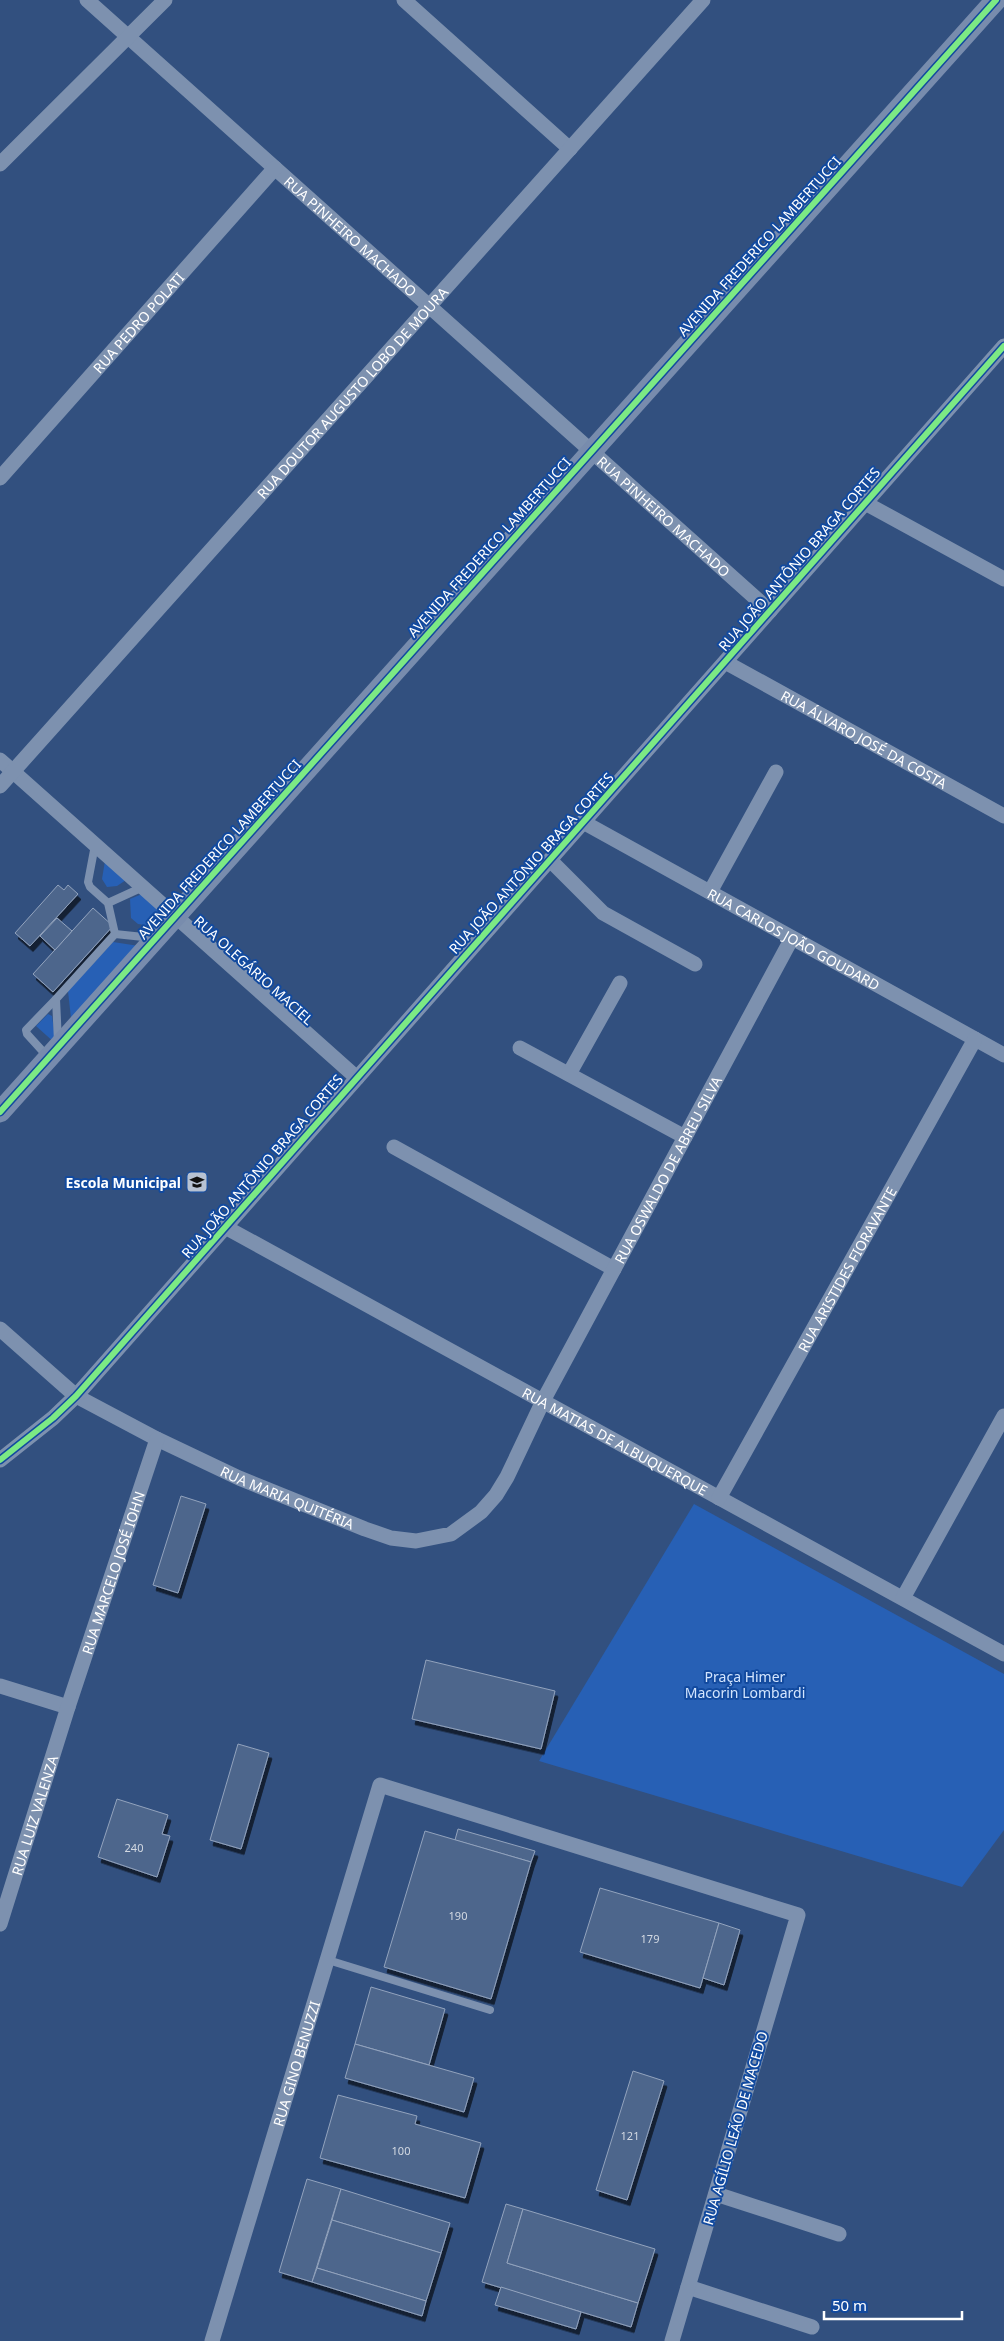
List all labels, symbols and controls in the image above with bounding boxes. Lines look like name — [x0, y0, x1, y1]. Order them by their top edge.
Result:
street label: AVENIDA FREDERICO LAMBERTUCCI — [673, 152, 845, 340]
street label: RUA PINHEIRO MACHADO — [280, 172, 421, 301]
street label: RUA PEDRO POLATI — [88, 268, 188, 377]
street label: RUA DOUTOR AUGUSTO LOBO DE MOURA — [252, 282, 452, 502]
street label: RUA PINHEIRO MACHADO — [593, 452, 734, 581]
street label: AVENIDA FREDERICO LAMBERTUCCI — [403, 453, 575, 641]
street label: RUA JOÃO ANTÔNIO BRAGA CORTES — [714, 463, 884, 655]
street label: RUA ÁLVARO JOSÉ DA COSTA — [778, 685, 951, 792]
street label: AVENIDA FREDERICO LAMBERTUCCI — [133, 755, 305, 943]
street label: RUA JOÃO ANTÔNIO BRAGA CORTES — [444, 768, 618, 958]
street label: RUA CARLOS JOÃO GOUDARD — [704, 883, 883, 994]
street label: RUA OLEGÁRIO MACIEL — [190, 911, 318, 1029]
street label: RUA JOÃO ANTÔNIO BRAGA CORTES — [177, 1070, 347, 1262]
street label: RUA OSWALDO DE ABREU SILVA — [609, 1073, 726, 1267]
school or university icon: Escola Municipal — [185, 1170, 209, 1194]
place label: Escola Municipal — [66, 1173, 181, 1192]
street label: RUA ARISTIDES FIORAVANTE — [793, 1183, 900, 1355]
street label: RUA MATIAS DE ALBUQUERQUE — [519, 1382, 711, 1499]
street label: RUA MARIA QUITÉRIA — [217, 1461, 357, 1533]
street label: RUA MARCELO JOSÉ IOHN — [77, 1489, 149, 1657]
park label: Praça Himer Macorin Lombardi — [685, 1667, 805, 1702]
street label: RUA LUIZ VALENZA — [6, 1753, 62, 1878]
house number: 240 — [125, 1840, 143, 1855]
house number: 190 — [449, 1908, 467, 1923]
house number: 179 — [641, 1931, 659, 1946]
street label: RUA GINO BENUZZI — [268, 1998, 324, 2128]
street label: RUA AGÍLIO LEÃO DE MACEDO — [698, 2029, 772, 2227]
house number: 121 — [621, 2128, 639, 2143]
house number: 100 — [392, 2143, 410, 2158]
scale bar — [824, 2288, 962, 2320]
text: 50 m — [832, 2295, 867, 2315]

